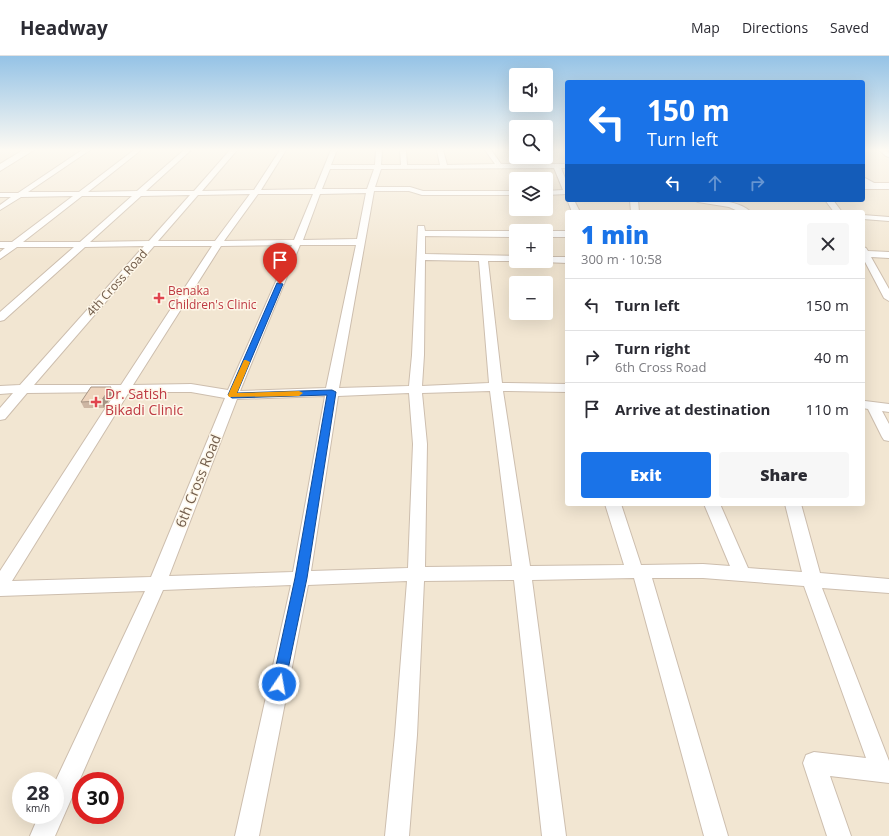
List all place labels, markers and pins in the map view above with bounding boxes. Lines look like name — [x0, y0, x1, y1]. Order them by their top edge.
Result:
pin — [263, 243, 297, 284]
place label: Benaka Children's Clinic — [168, 282, 257, 313]
marker: Benaka Children's Clinic — [153, 292, 165, 304]
place label: Dr. Satish Bikadi Clinic — [105, 384, 183, 419]
marker: Dr. Satish Bikadi Clinic — [90, 396, 102, 408]

